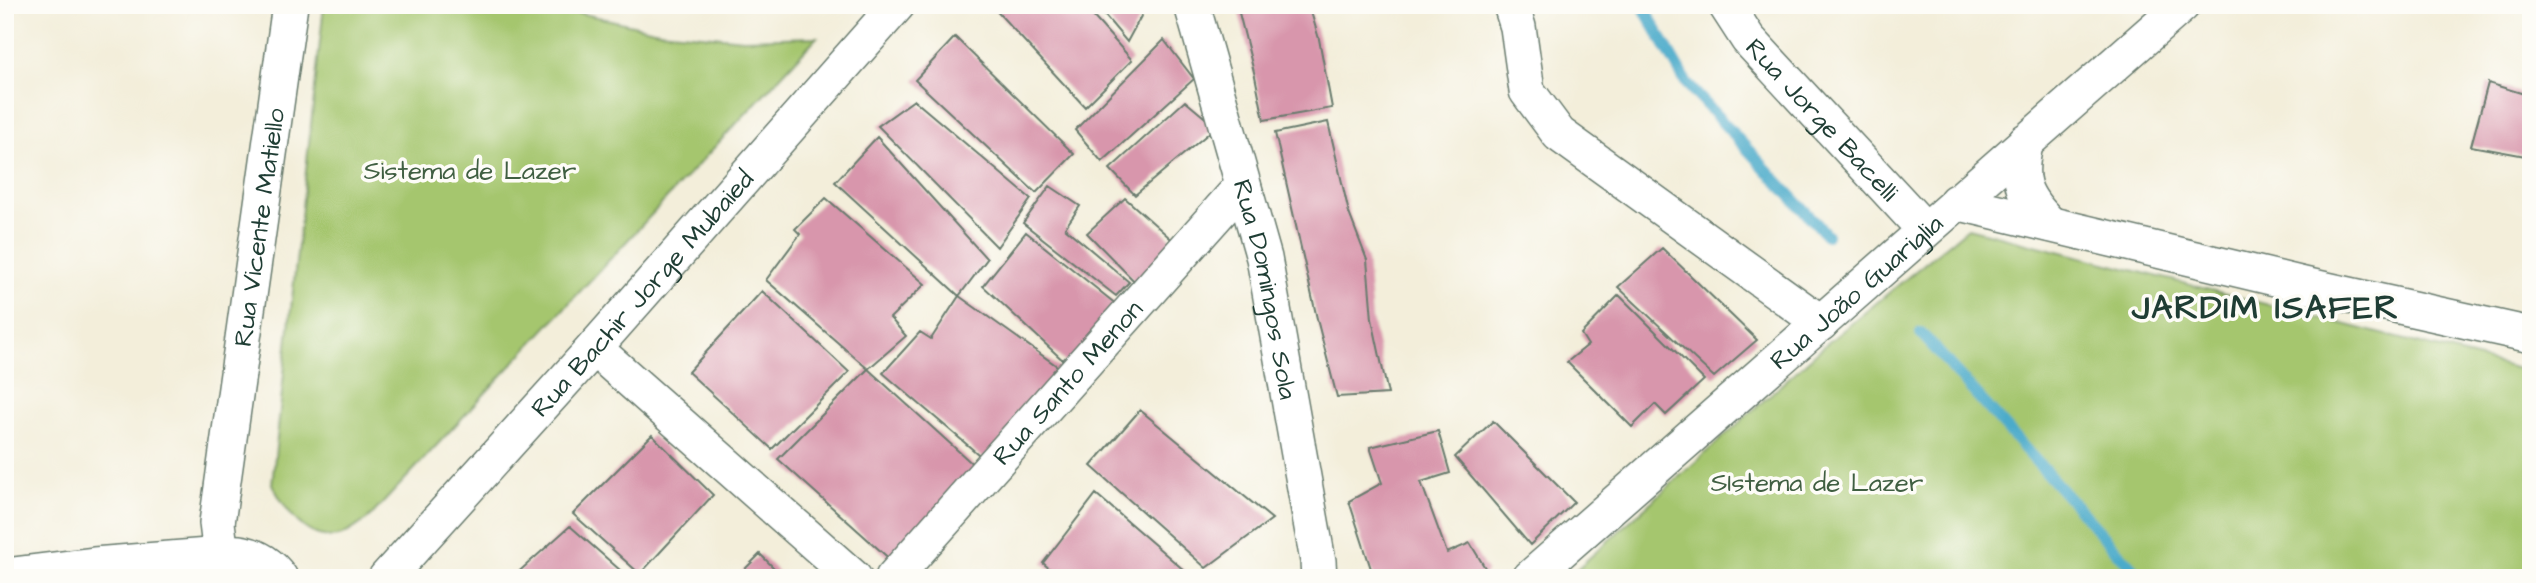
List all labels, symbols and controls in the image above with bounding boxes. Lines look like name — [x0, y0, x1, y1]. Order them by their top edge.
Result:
street label: Rua Jorge Bacelli — [1737, 31, 1906, 209]
street label: Rua Vicente Matiello — [225, 105, 294, 349]
park label: Sistema de Lazer — [364, 153, 576, 189]
street label: Rua Bachir Jorge Mubaied — [523, 162, 762, 425]
street label: Rua Domingos Sola — [1224, 175, 1306, 402]
street label: Rua João Guariglia — [1762, 206, 1951, 378]
district label: JARDIM ISAFER — [2131, 285, 2400, 331]
street label: Rua Santo Menon — [985, 293, 1151, 473]
park label: SIstema de Lazer — [1711, 465, 1923, 501]

